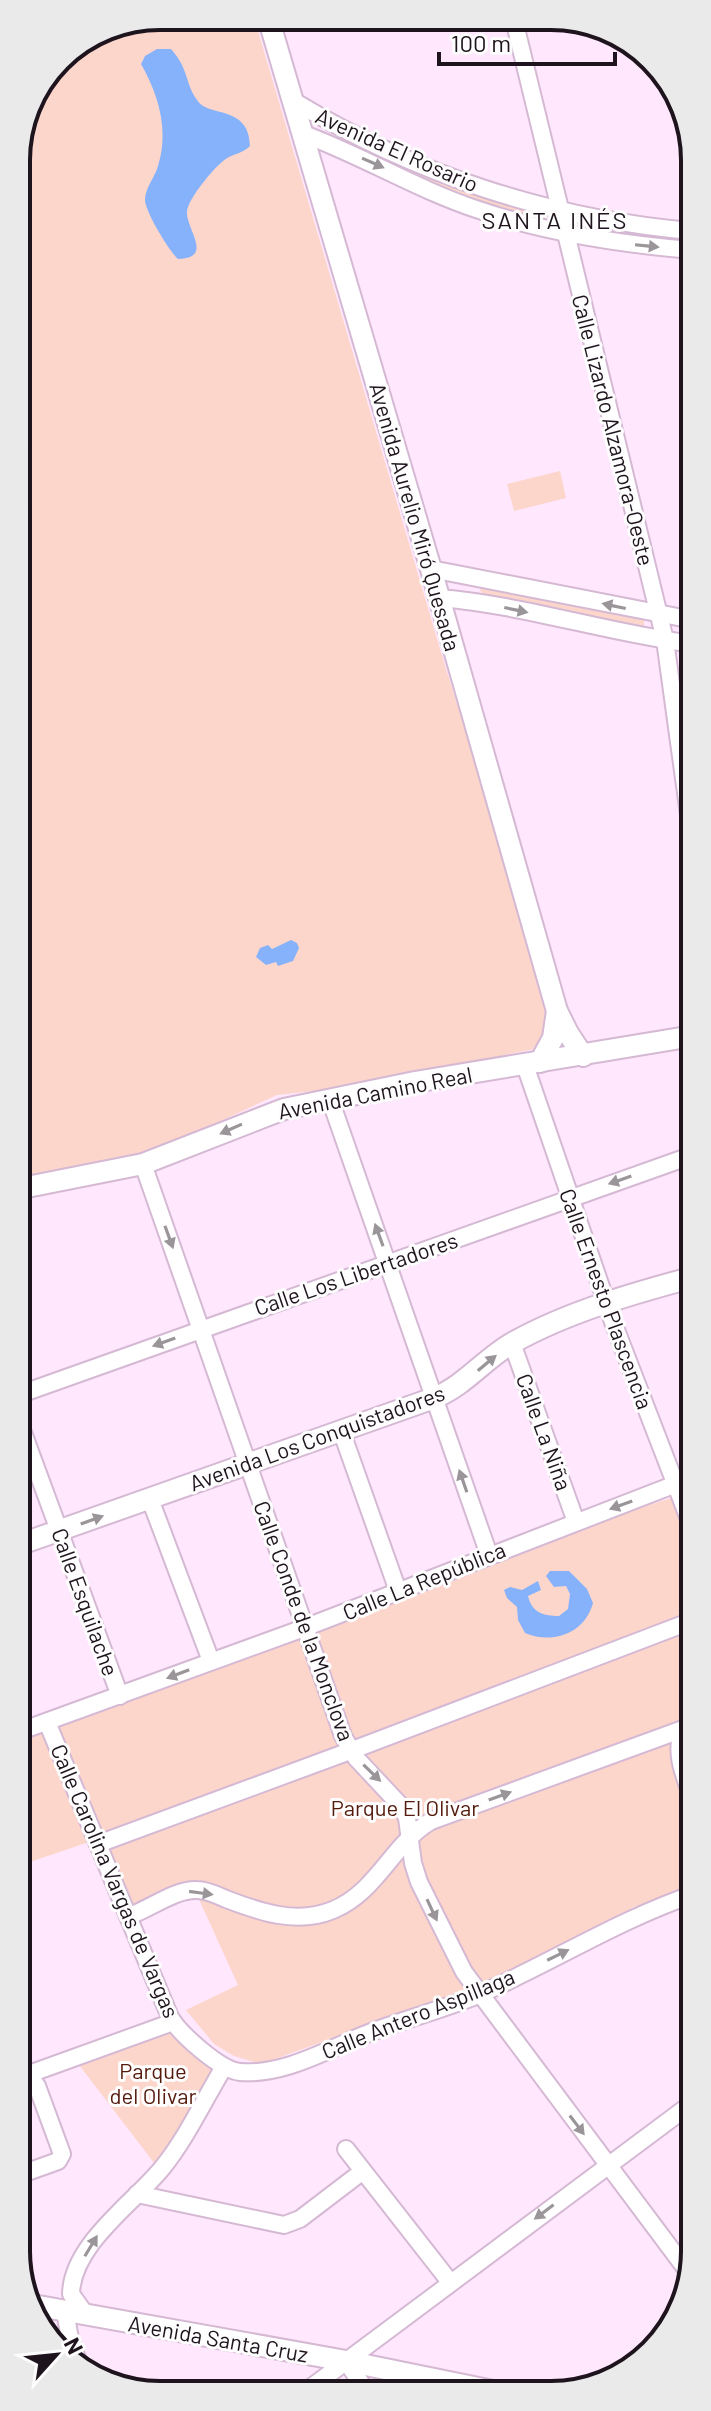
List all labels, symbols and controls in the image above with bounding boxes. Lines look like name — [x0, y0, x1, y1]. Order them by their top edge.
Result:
scale bar — [439, 16, 615, 66]
text: 100 m — [451, 28, 511, 57]
street label: Avenida El Rosario — [312, 102, 483, 197]
one-way arrow — [361, 157, 385, 170]
district label: SANTA INÉS — [481, 205, 629, 234]
one-way arrow — [635, 239, 660, 252]
street label: Calle Lizardo Alzamora-Oeste — [568, 291, 660, 568]
street label: Avenida Aurelio Miró Quesada — [365, 380, 467, 654]
one-way arrow — [602, 599, 627, 612]
one-way arrow — [503, 604, 528, 616]
street label: Avenida Camino Real — [275, 1060, 474, 1124]
one-way arrow — [220, 1122, 243, 1136]
one-way arrow — [608, 1175, 632, 1187]
street label: Calle Ernesto Plascencia — [555, 1185, 659, 1413]
one-way arrow — [372, 1223, 385, 1247]
one-way arrow — [163, 1225, 175, 1249]
street label: Calle Los Libertadores — [251, 1226, 461, 1320]
one-way arrow — [152, 1337, 176, 1349]
one-way arrow — [477, 1355, 497, 1372]
street label: Calle La Niña — [512, 1370, 578, 1494]
street label: Avenida Los Conquistadores — [186, 1379, 448, 1495]
one-way arrow — [457, 1469, 469, 1493]
street label: Calle Conde de la Monclova — [249, 1497, 361, 1744]
one-way arrow — [609, 1499, 633, 1512]
one-way arrow — [80, 1513, 104, 1525]
street label: Calle Esquilache — [47, 1524, 125, 1679]
street label: Calle La República — [338, 1536, 509, 1625]
one-way arrow — [166, 1668, 190, 1681]
street label: Calle Carolina Vargas de Vargas — [46, 1740, 185, 2021]
one-way arrow — [362, 1764, 381, 1782]
one-way arrow — [488, 1789, 512, 1802]
park label: Parque El Olivar — [331, 1794, 479, 1820]
one-way arrow — [189, 1886, 214, 1899]
one-way arrow — [426, 1898, 439, 1922]
one-way arrow — [546, 1948, 569, 1962]
street label: Calle Antero Aspillaga — [317, 1962, 518, 2064]
park label: Parque del Olivar — [109, 2057, 197, 2108]
one-way arrow — [568, 2115, 584, 2136]
one-way arrow — [533, 2204, 555, 2220]
one-way arrow — [84, 2235, 98, 2257]
street label: Avenida Santa Cruz — [126, 2309, 310, 2367]
north arrow — [16, 2315, 96, 2395]
text: N — [60, 2333, 90, 2358]

